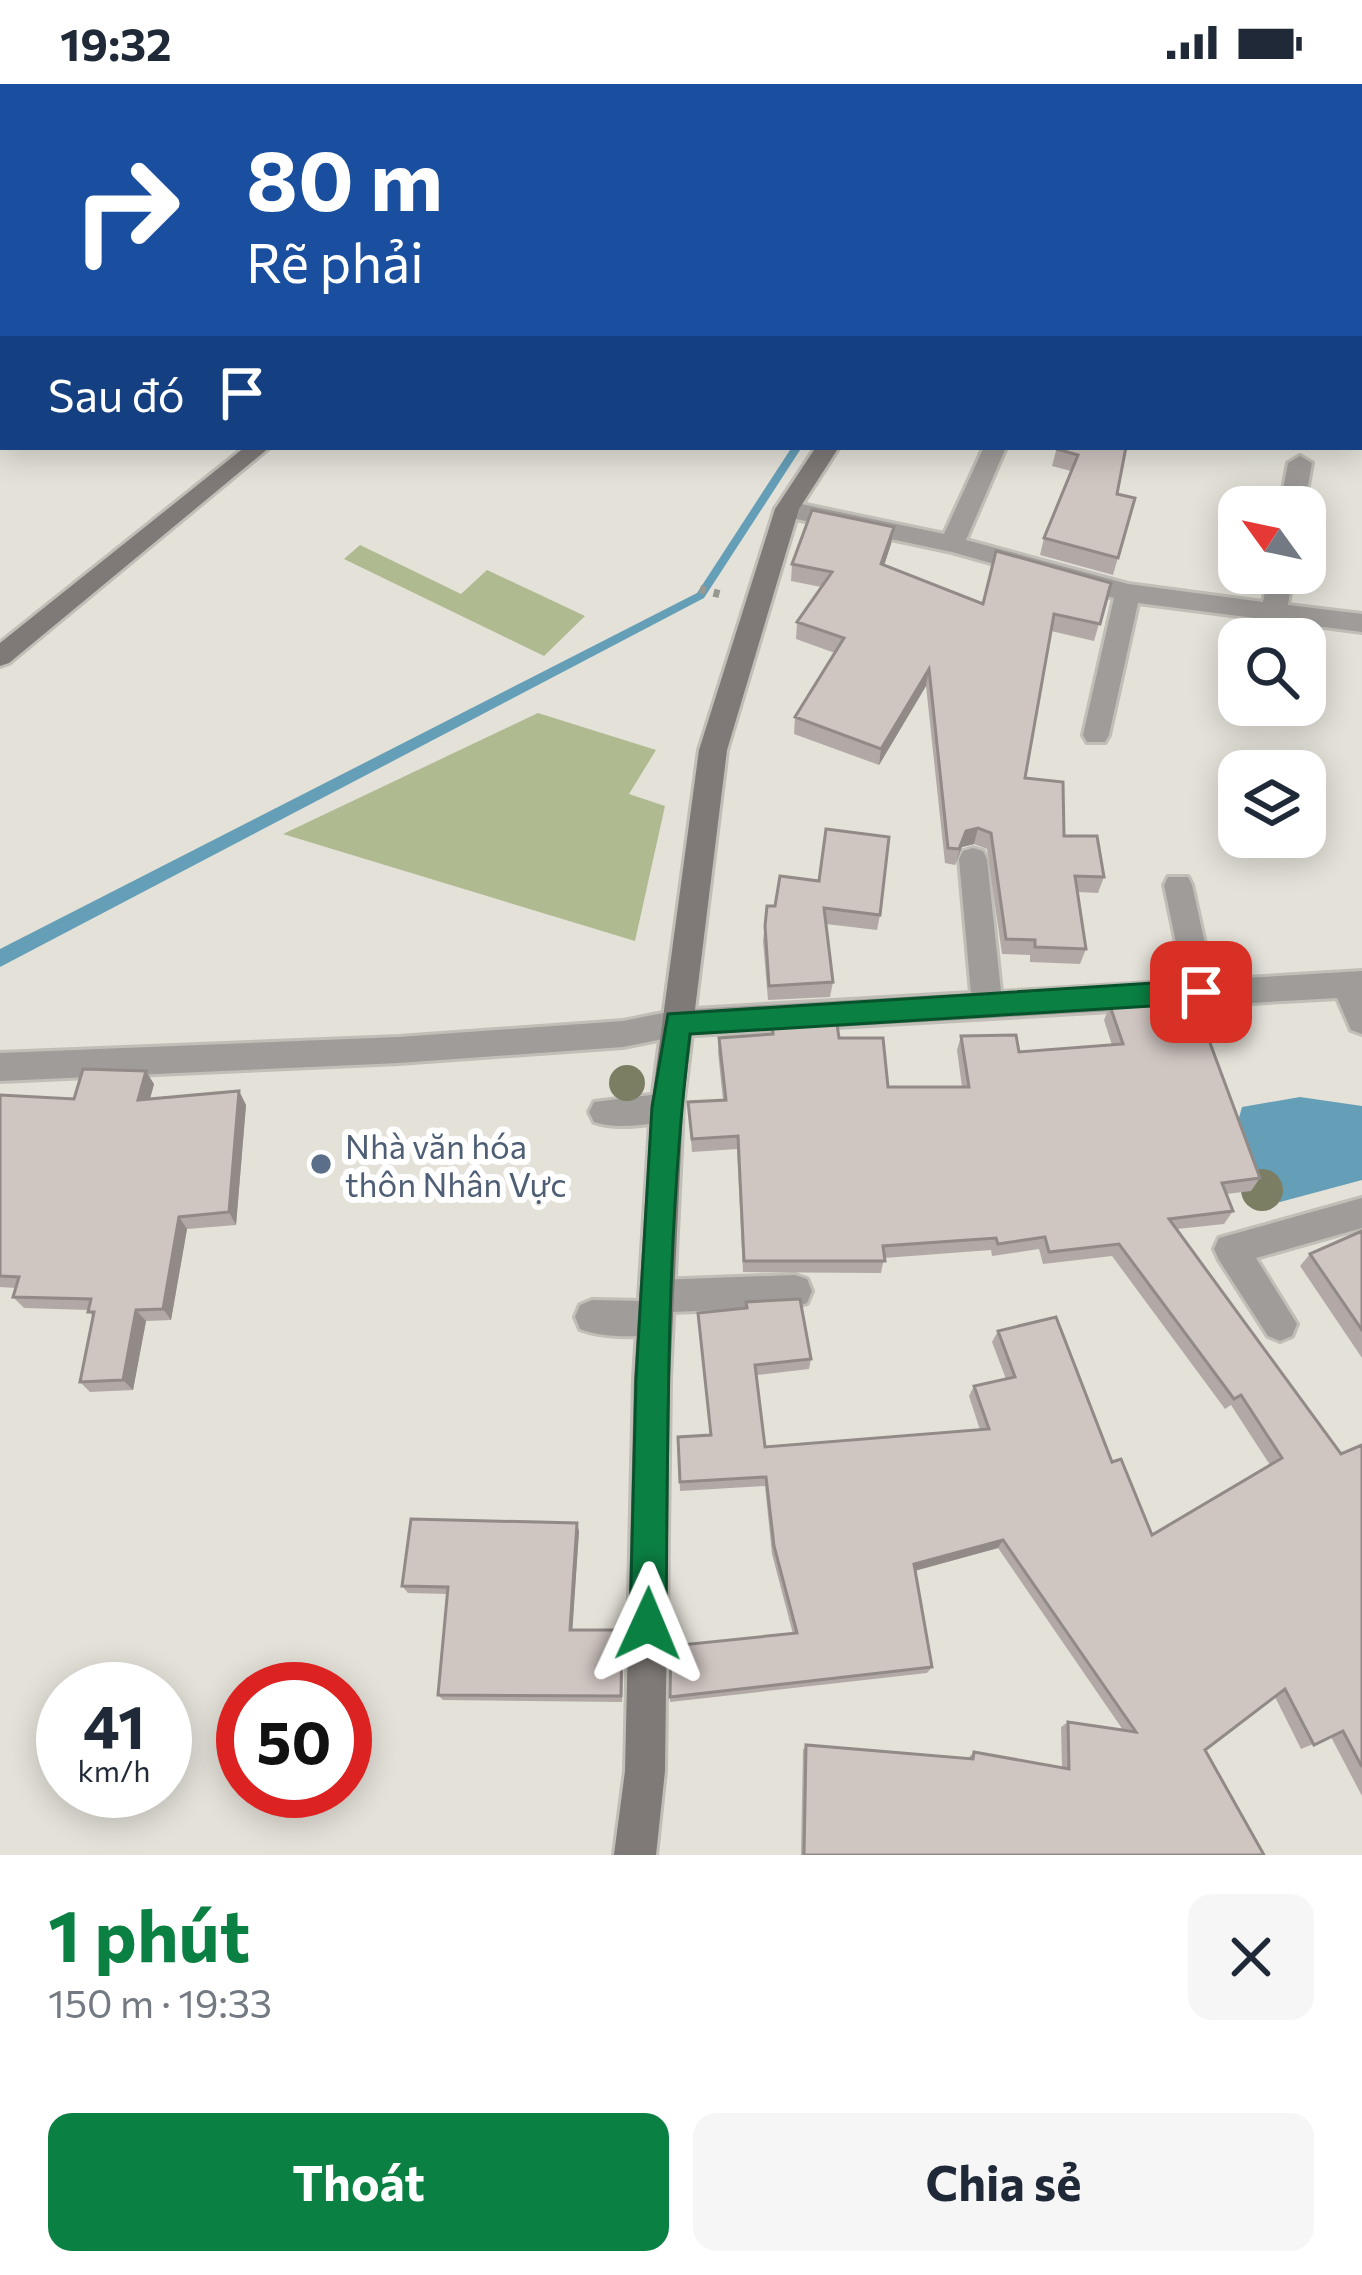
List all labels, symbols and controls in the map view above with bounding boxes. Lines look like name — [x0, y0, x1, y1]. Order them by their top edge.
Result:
text: 19:32 — [60, 15, 172, 70]
text: 80 m — [246, 126, 443, 228]
icon: right — [48, 132, 204, 288]
text: Rẽ phải — [246, 228, 424, 294]
icon: arrive — [209, 360, 275, 426]
text: Sau đó — [48, 366, 185, 421]
north arrow — [1218, 486, 1326, 594]
map controls — [1218, 486, 1326, 858]
button: search — [1218, 618, 1326, 726]
button: layers — [1218, 750, 1326, 858]
pin — [1150, 941, 1252, 1043]
icon: arrive — [1168, 959, 1234, 1025]
place label: Nhà văn hóa thôn Nhân Vực — [345, 1125, 567, 1204]
marker: Nhà văn hóa thôn Nhân Vực — [308, 1151, 334, 1177]
position arrow — [585, 1561, 711, 1687]
speed limit sign: 50 — [216, 1662, 372, 1818]
text: 41 — [83, 1688, 145, 1761]
text: km/h — [78, 1751, 150, 1788]
text: 1 phút — [48, 1889, 250, 1977]
button: close — [1188, 1894, 1314, 2020]
text: 150 m · 19:33 — [48, 1978, 272, 2026]
button: Thoát — [48, 2113, 669, 2251]
button: Chia sẻ — [693, 2113, 1314, 2251]

